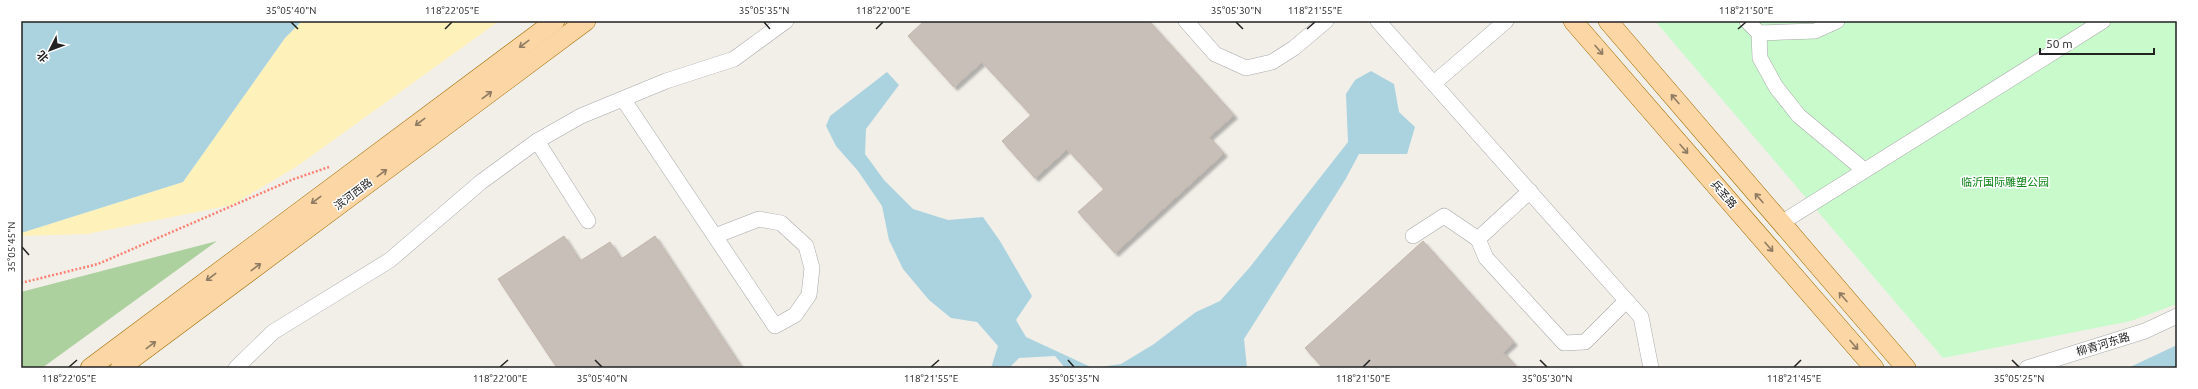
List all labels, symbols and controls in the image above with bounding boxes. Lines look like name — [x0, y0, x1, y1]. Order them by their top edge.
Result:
text: 35°05'40"N — [266, 5, 316, 16]
text: 118°22'05"E — [425, 5, 480, 16]
text: 35°05'35"N — [739, 5, 789, 16]
text: 118°22'00"E — [856, 5, 911, 16]
text: 35°05'30"N — [1211, 5, 1261, 16]
text: 118°21'55"E — [1288, 5, 1343, 16]
text: 118°21'50"E — [1719, 5, 1774, 16]
north arrow — [30, 30, 70, 70]
scale bar — [2040, 30, 2154, 56]
text: 50 m — [2046, 37, 2073, 50]
one-way arrow — [519, 40, 530, 48]
one-way arrow — [1594, 45, 1603, 56]
text: 北 — [34, 49, 51, 65]
one-way arrow — [481, 91, 492, 99]
one-way arrow — [1670, 94, 1679, 104]
one-way arrow — [414, 118, 425, 126]
one-way arrow — [1679, 143, 1688, 154]
one-way arrow — [377, 169, 388, 177]
street label: 滨河西路 — [332, 176, 374, 212]
park label: 临沂国际雕塑公园 — [1961, 176, 2049, 188]
street label: 兵圣路 — [1709, 178, 1739, 210]
one-way arrow — [1755, 193, 1764, 203]
one-way arrow — [310, 195, 321, 204]
text: 35°05'45"N — [6, 222, 17, 272]
one-way arrow — [1765, 242, 1774, 252]
one-way arrow — [250, 263, 261, 271]
one-way arrow — [206, 273, 217, 281]
one-way arrow — [1839, 291, 1848, 302]
street label: 柳青河东路 — [2075, 330, 2131, 358]
one-way arrow — [1850, 340, 1859, 350]
one-way arrow — [146, 341, 157, 349]
text: 118°22'05"E — [42, 373, 97, 384]
text: 118°22'00"E — [473, 373, 528, 384]
text: 35°05'40"N — [577, 373, 627, 384]
text: 118°21'55"E — [904, 373, 959, 384]
text: 35°05'35"N — [1049, 373, 1099, 384]
text: 118°21'50"E — [1336, 373, 1391, 384]
text: 35°05'30"N — [1522, 373, 1572, 384]
text: 118°21'45"E — [1767, 373, 1822, 384]
text: 35°05'25"N — [1994, 373, 2044, 384]

